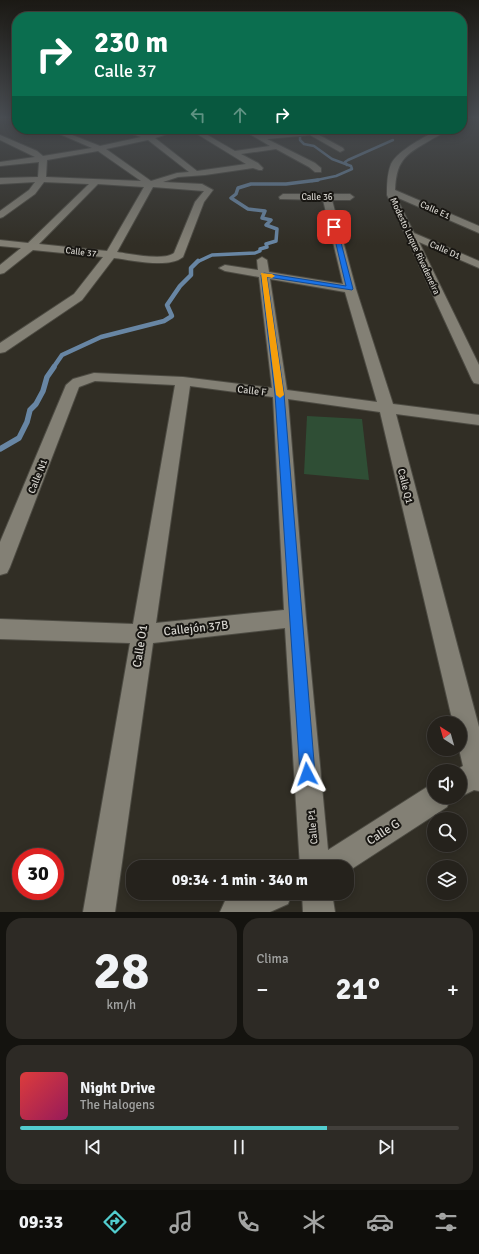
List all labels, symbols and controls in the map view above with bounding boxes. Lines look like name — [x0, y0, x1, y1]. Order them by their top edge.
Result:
text: 230 m — [94, 26, 168, 60]
icon: right — [28, 28, 80, 80]
text: Calle 37 — [94, 60, 156, 82]
icon: left — [187, 104, 209, 126]
icon: ahead — [229, 104, 251, 126]
icon: right — [271, 104, 293, 126]
street label: Calle 36 — [301, 192, 333, 203]
street label: Modesto Luque Rivadeneira — [387, 196, 442, 297]
street label: Calle E1 — [418, 199, 452, 222]
pin — [317, 210, 351, 244]
icon: arrive — [323, 216, 345, 238]
street label: Calle D1 — [428, 239, 462, 262]
street label: Calle 37 — [65, 245, 97, 260]
street label: Calle F — [237, 383, 267, 399]
street label: Calle N1 — [26, 457, 50, 495]
street label: Calle Q1 — [395, 467, 415, 505]
street label: Callejón 37B — [163, 618, 229, 639]
street label: Calle O1 — [130, 624, 151, 669]
north arrow — [427, 716, 467, 756]
map controls — [427, 716, 467, 900]
position arrow — [286, 753, 328, 795]
button: sound — [427, 764, 467, 804]
street label: Calle P1 — [305, 809, 320, 845]
button: search — [427, 812, 467, 852]
street label: Calle G — [364, 816, 403, 849]
speed limit sign: 30 — [12, 848, 64, 900]
button: layers — [427, 860, 467, 900]
text: 09:34 · 1 min · 340 m — [172, 871, 308, 889]
text: 28 — [93, 939, 149, 1003]
text: Clima — [257, 951, 289, 967]
text: 21° — [336, 971, 380, 1008]
text: − — [257, 976, 268, 1003]
text: + — [447, 976, 459, 1003]
text: km/h — [107, 997, 136, 1013]
text: Night Drive — [80, 1079, 155, 1097]
text: The Halogens — [80, 1097, 155, 1113]
icon: previous — [82, 1136, 104, 1158]
icon: pause — [228, 1136, 250, 1158]
icon: next — [375, 1136, 397, 1158]
icon: directions — [101, 1208, 129, 1236]
icon: music — [167, 1208, 195, 1236]
icon: phone — [234, 1208, 262, 1236]
icon: climate — [300, 1208, 328, 1236]
icon: car — [366, 1208, 394, 1236]
icon: filters — [432, 1208, 460, 1236]
text: 09:33 — [19, 1211, 63, 1233]

